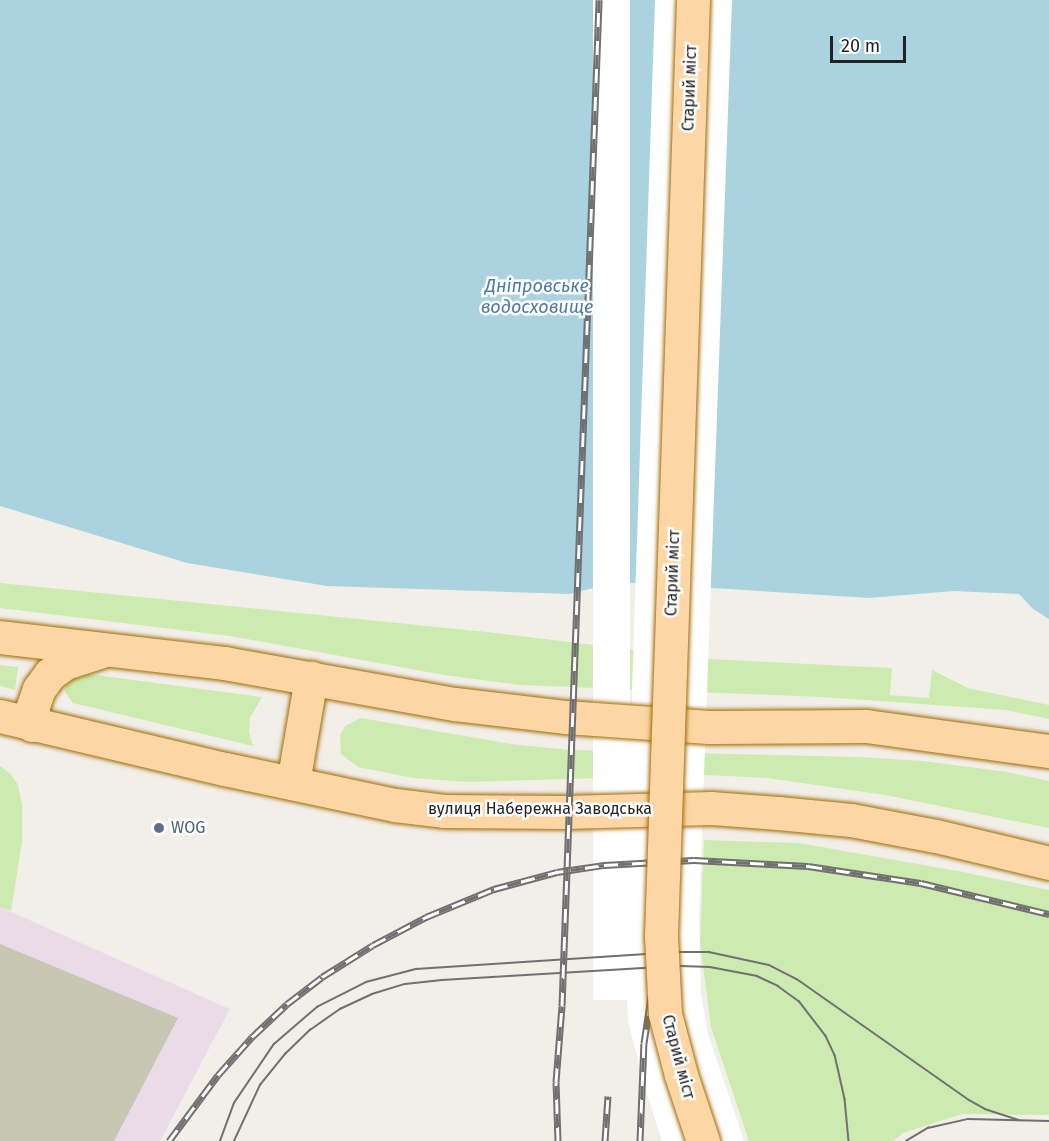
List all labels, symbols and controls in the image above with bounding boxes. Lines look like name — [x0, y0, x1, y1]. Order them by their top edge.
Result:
scale bar — [833, 24, 910, 62]
text: 20 m — [841, 35, 880, 57]
street label: Старий міст — [679, 44, 701, 132]
water label: Дніпровське водосховище — [481, 276, 593, 318]
street label: Старий міст — [662, 529, 684, 617]
street label: вулиця Набережна Заводська — [428, 799, 652, 819]
place label: WOG — [171, 818, 205, 838]
marker: WOG — [152, 821, 166, 835]
street label: Старий міст — [658, 1013, 698, 1101]

